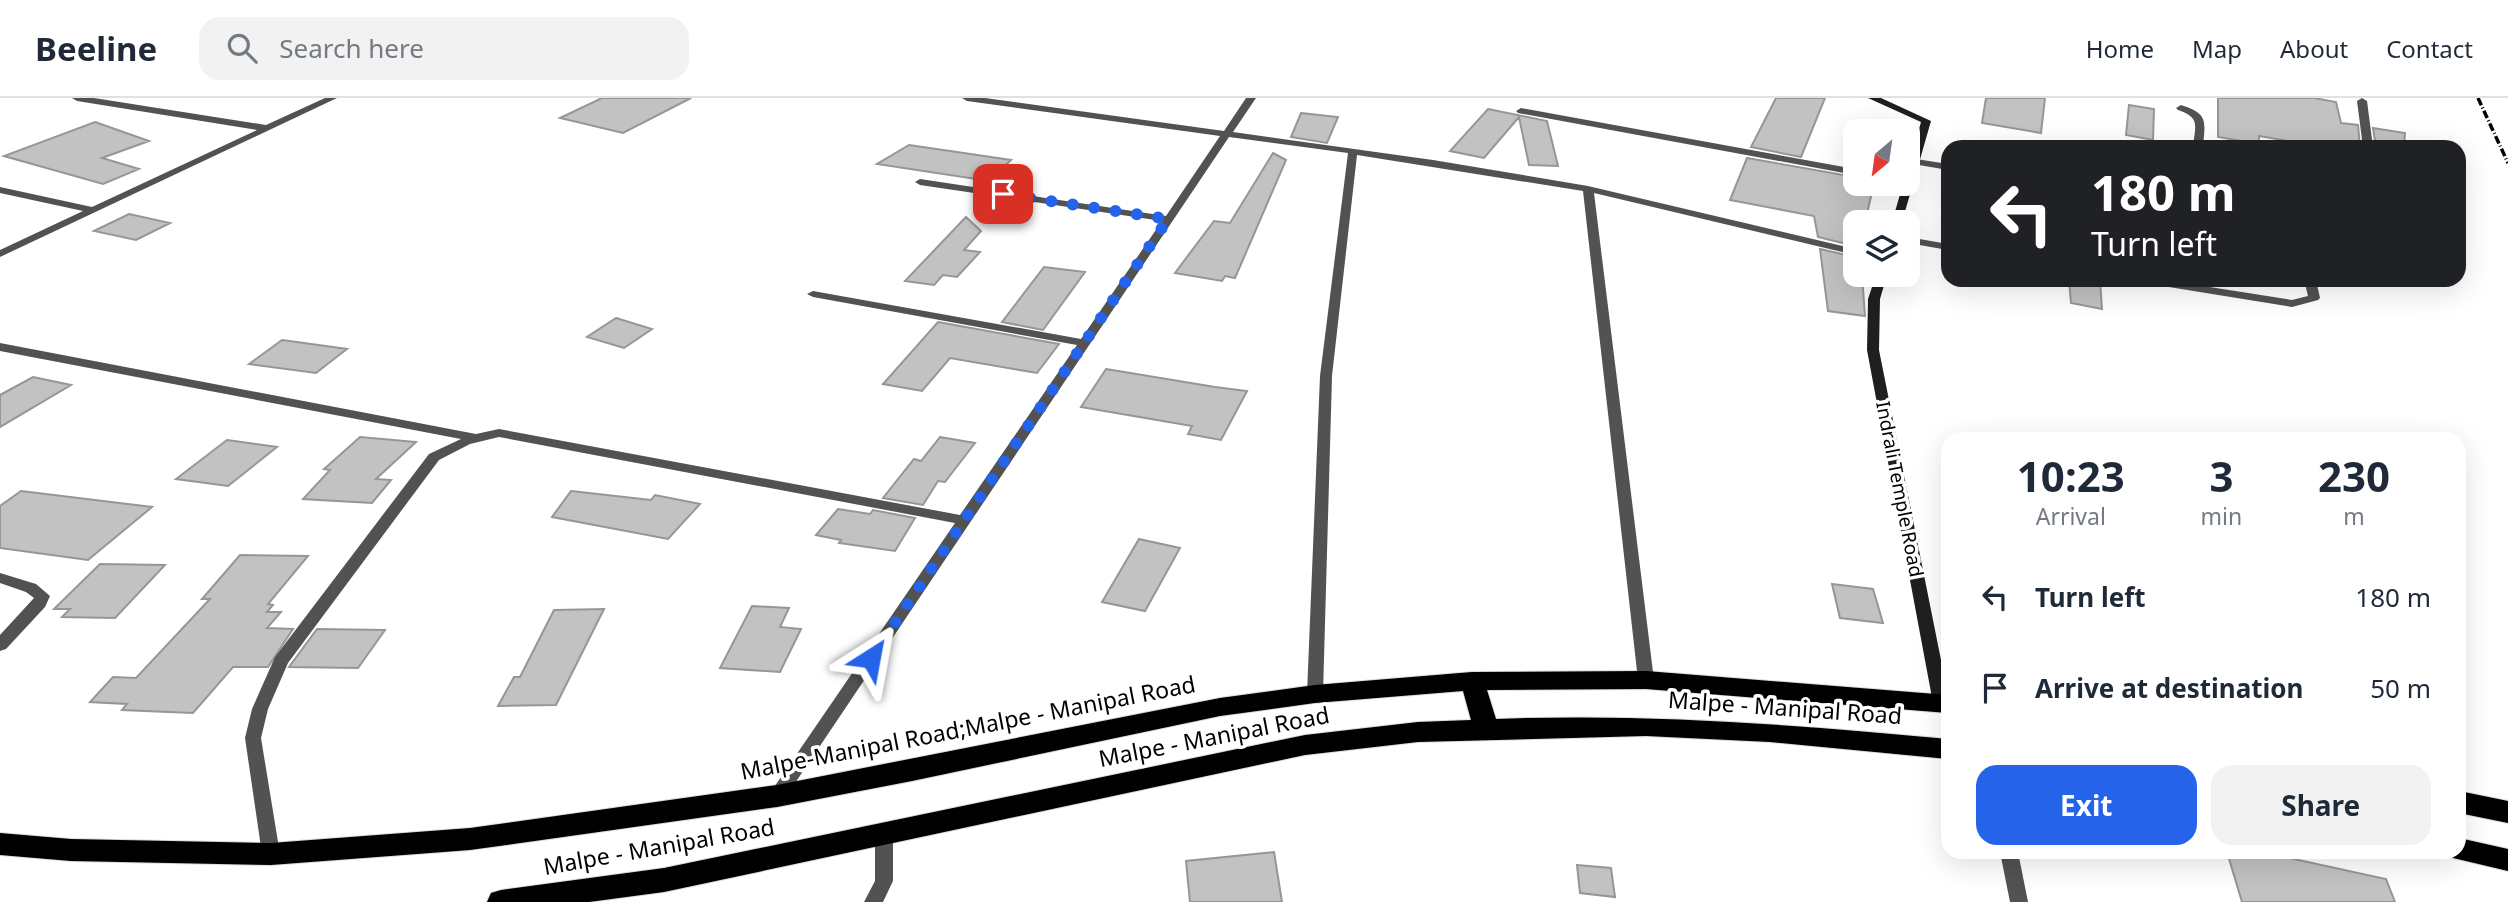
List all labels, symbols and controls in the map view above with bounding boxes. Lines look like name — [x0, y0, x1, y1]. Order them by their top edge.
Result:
search box — [199, 17, 689, 80]
text: Beeline — [35, 26, 157, 71]
icon: search — [223, 29, 261, 67]
text: Search here — [279, 30, 424, 66]
text: Home — [2086, 32, 2154, 65]
text: Map — [2192, 32, 2242, 65]
text: About — [2280, 32, 2348, 65]
text: Contact — [2386, 32, 2473, 65]
north arrow — [1843, 119, 1920, 196]
map controls — [1843, 119, 1920, 287]
text: 180 m — [2091, 159, 2236, 225]
pin — [973, 164, 1033, 224]
icon: left — [1976, 168, 2067, 259]
icon: arrive — [984, 175, 1022, 213]
button: layers — [1843, 210, 1920, 287]
text: Turn left — [2091, 222, 2217, 265]
street label: Indrali Temple Road — [1870, 399, 1930, 579]
text: 10:23 — [2017, 447, 2125, 504]
text: 3 — [2209, 447, 2233, 504]
text: 230 — [2318, 447, 2390, 504]
text: Arrival — [2036, 500, 2106, 532]
text: min — [2201, 500, 2242, 532]
text: m — [2343, 500, 2365, 532]
icon: left — [1976, 578, 2014, 616]
text: Turn left — [2035, 579, 2146, 615]
text: 180 m — [2355, 579, 2431, 615]
position arrow — [834, 621, 908, 695]
street label: Malpe-Manipal Road;Malpe - Manipal Road — [738, 667, 1198, 787]
icon: arrive — [1976, 669, 2014, 707]
text: Arrive at destination — [2035, 670, 2304, 706]
text: 50 m — [2370, 670, 2431, 706]
street label: Malpe - Manipal Road — [1667, 683, 1903, 731]
street label: Malpe - Manipal Road — [1096, 698, 1332, 774]
button: Exit — [1976, 765, 2197, 845]
button: Share — [2211, 765, 2431, 845]
street label: Malpe - Manipal Road — [541, 810, 777, 882]

